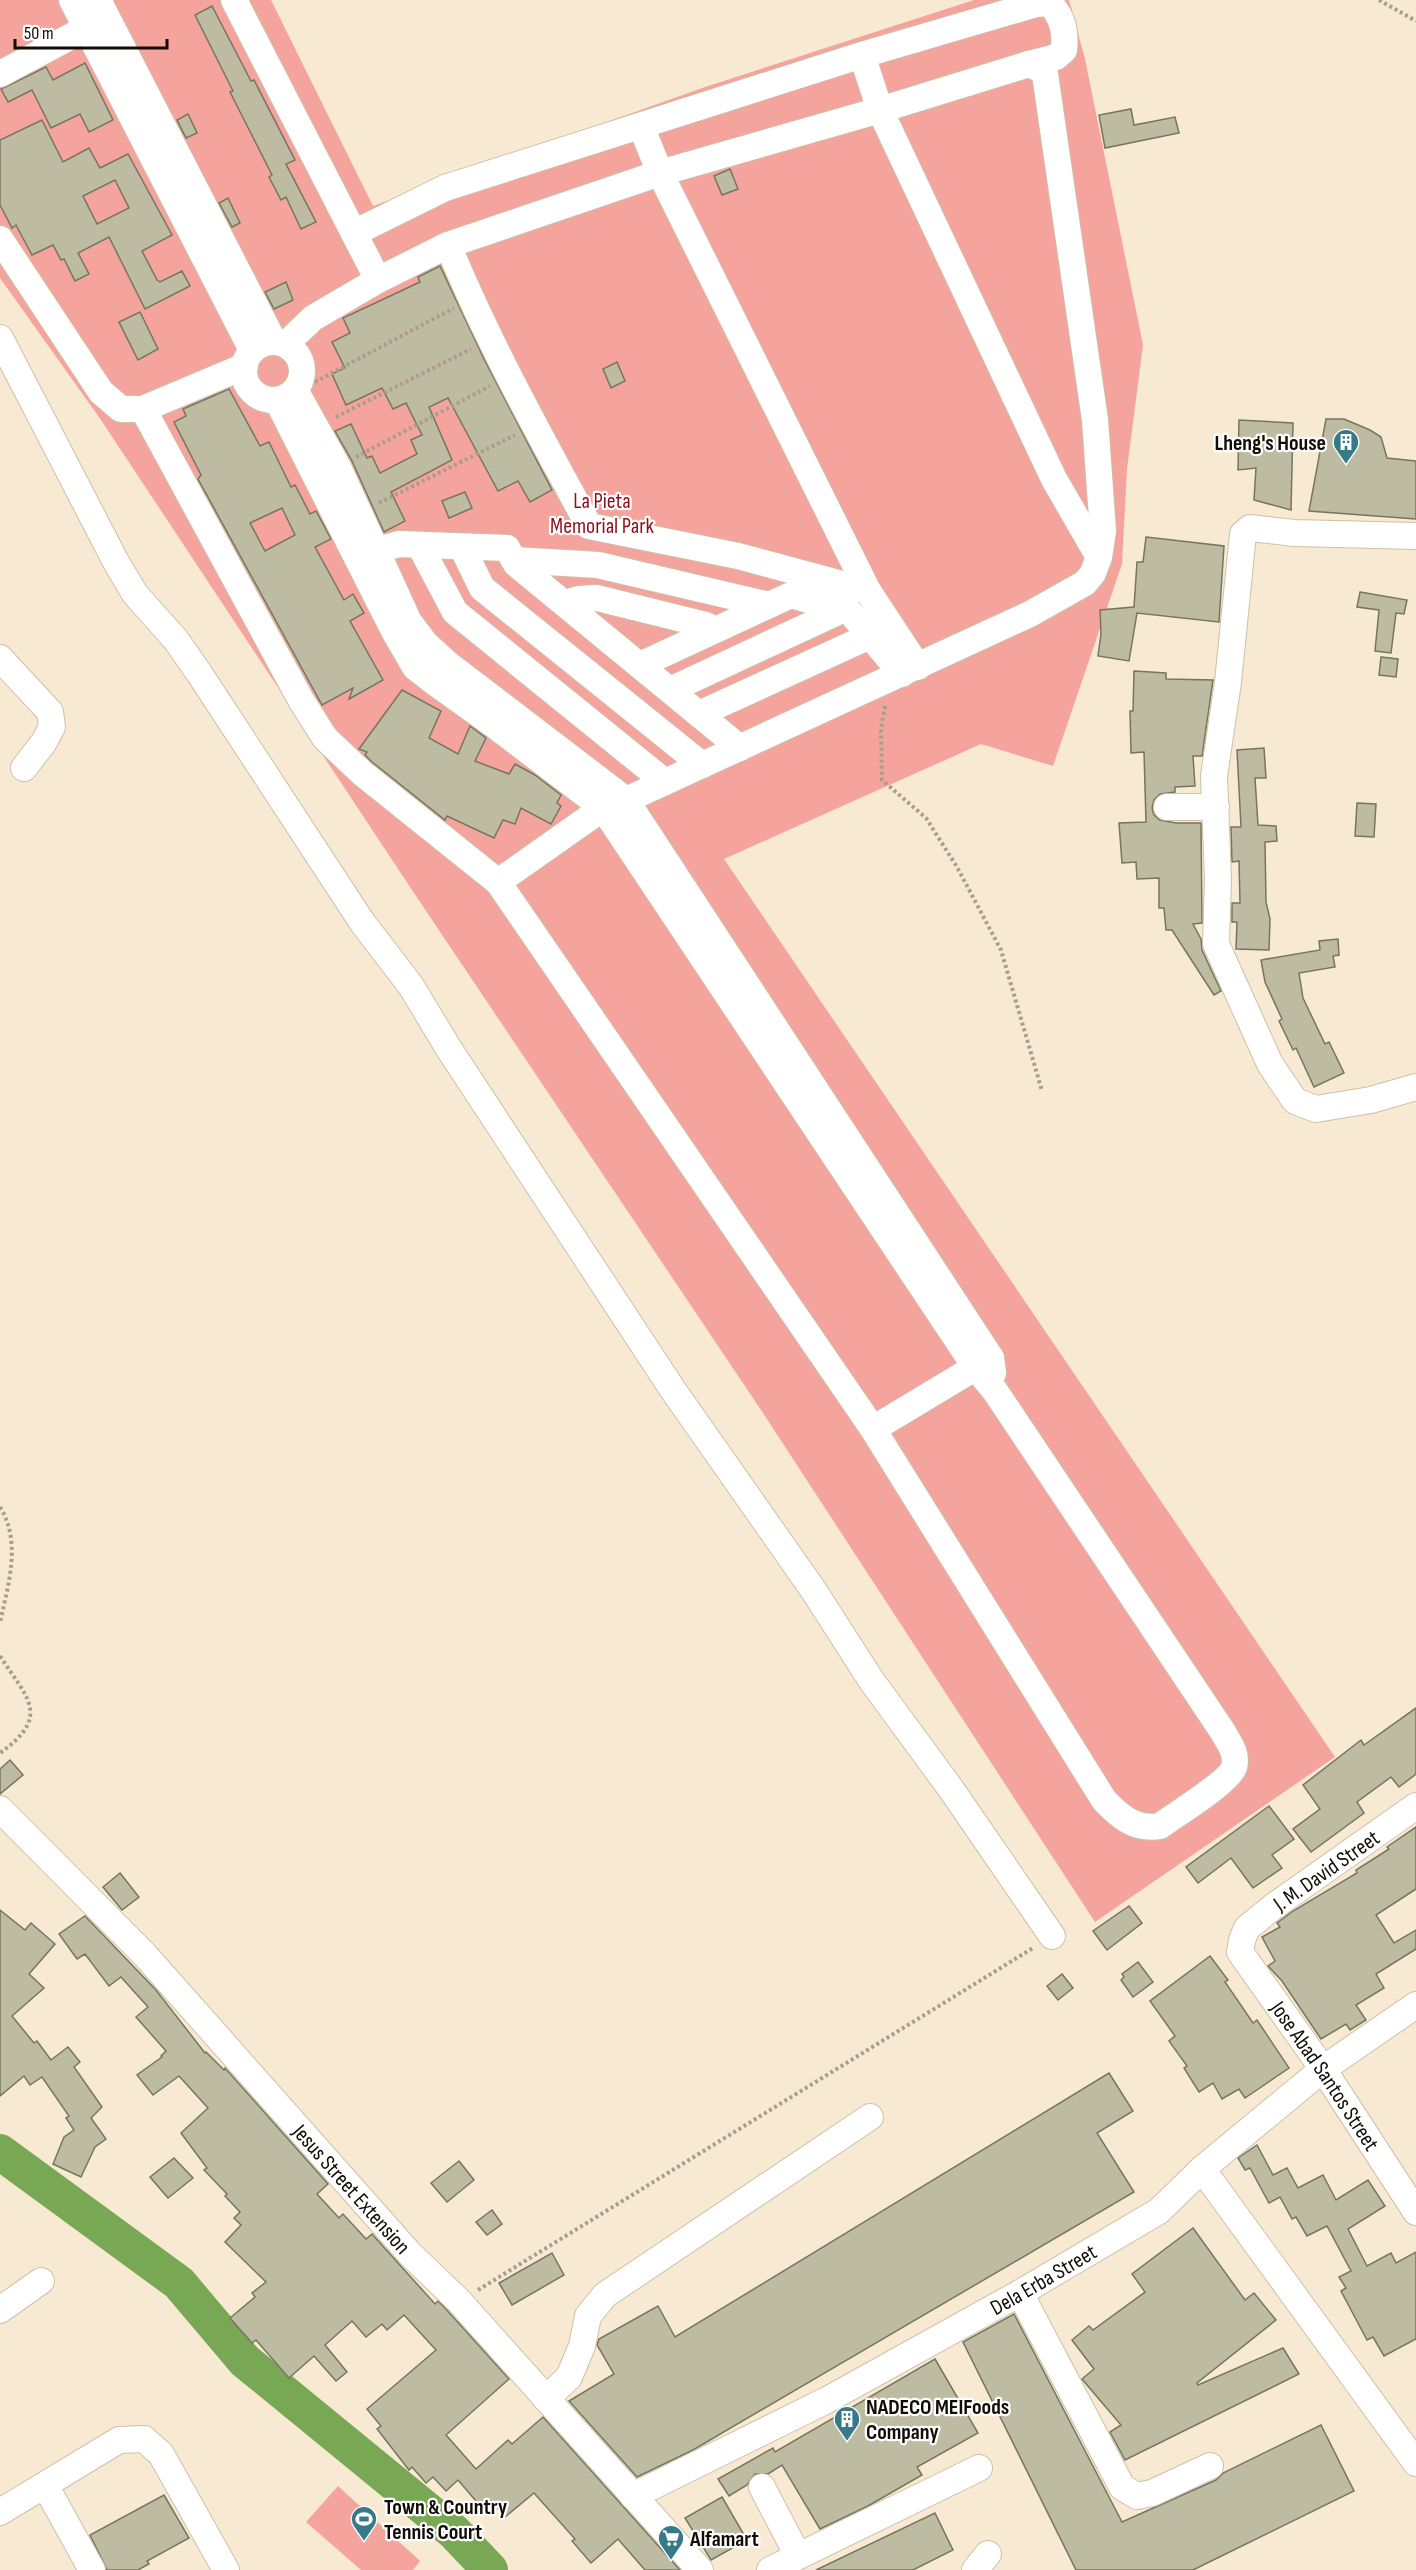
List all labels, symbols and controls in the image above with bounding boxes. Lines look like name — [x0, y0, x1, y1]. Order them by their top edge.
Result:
scale bar — [15, 12, 166, 50]
text: 50 m — [24, 23, 54, 44]
building icon: Lheng's House — [1331, 427, 1361, 465]
place label: Lheng's House — [1215, 430, 1326, 457]
park label: La Pieta Memorial Park — [550, 488, 655, 540]
street label: J. M. David Street — [1268, 1825, 1385, 1918]
street label: Jose Abad Santos Street — [1264, 1996, 1385, 2157]
street label: Jesus Street Extension — [286, 2118, 416, 2260]
street label: Dela Erba Street — [986, 2239, 1102, 2322]
place label: NADECO MEIFoods Company — [866, 2394, 1009, 2446]
building icon: NADECO MEIFoods Company — [832, 2404, 862, 2442]
place label: Town & Country Tennis Court — [384, 2494, 507, 2546]
sports icon: Town & Country Tennis Court — [349, 2504, 379, 2542]
supermarket icon: Alfamart — [656, 2523, 686, 2561]
place label: Alfamart — [689, 2526, 759, 2553]

